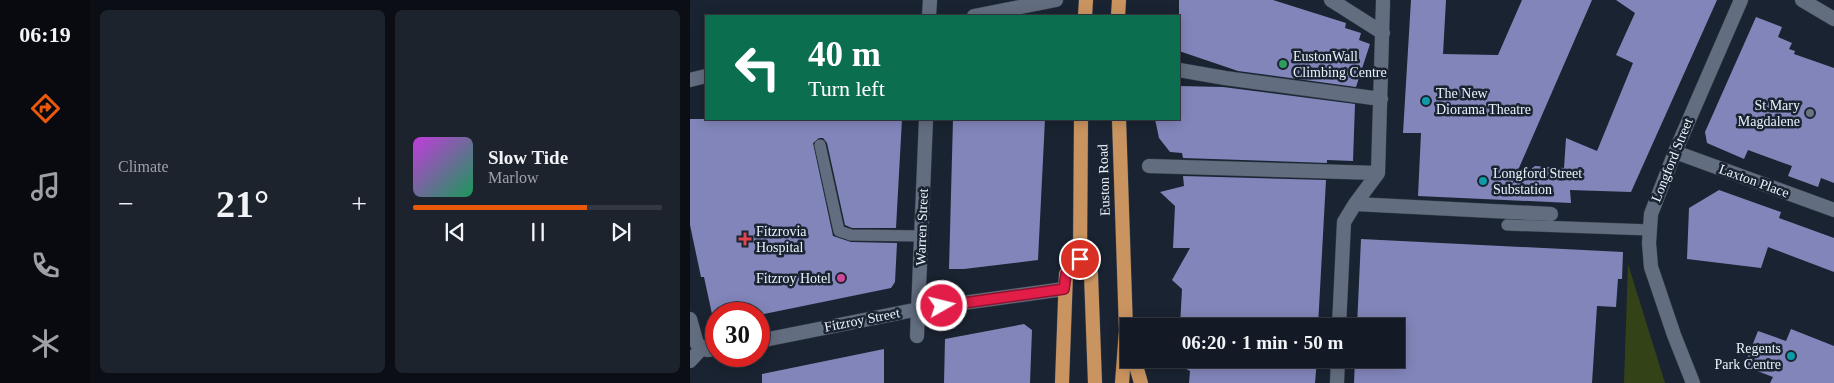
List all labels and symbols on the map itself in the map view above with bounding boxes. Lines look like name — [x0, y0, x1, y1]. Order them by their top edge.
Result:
place label: EustonWall Climbing Centre — [1293, 49, 1387, 80]
marker: EustonWall Climbing Centre — [1277, 58, 1289, 70]
place label: The New Diorama Theatre — [1436, 86, 1531, 117]
marker: The New Diorama Theatre — [1420, 95, 1432, 107]
place label: St Mary Magdalene — [1738, 98, 1800, 129]
marker: St Mary Magdalene — [1804, 107, 1816, 119]
street label: Longford Street — [1648, 116, 1696, 204]
street label: Euston Road — [1095, 144, 1113, 216]
street label: Laxton Place — [1717, 161, 1791, 201]
place label: Longford Street Substation — [1493, 166, 1582, 197]
marker: Longford Street Substation — [1477, 175, 1489, 187]
street label: Warren Street — [913, 188, 931, 266]
place label: Fitzrovia Hospital — [756, 224, 807, 255]
marker: Fitzrovia Hospital — [738, 232, 752, 246]
pin — [1059, 238, 1101, 280]
place label: Fitzroy Hotel — [756, 271, 831, 286]
marker: Fitzroy Hotel — [835, 272, 847, 284]
position arrow — [915, 279, 967, 331]
speed limit sign: 30 — [705, 302, 770, 367]
street label: Fitzroy Street — [823, 305, 901, 335]
place label: Regents Park Centre — [1715, 341, 1781, 372]
marker: Regents Park Centre — [1785, 350, 1797, 362]

